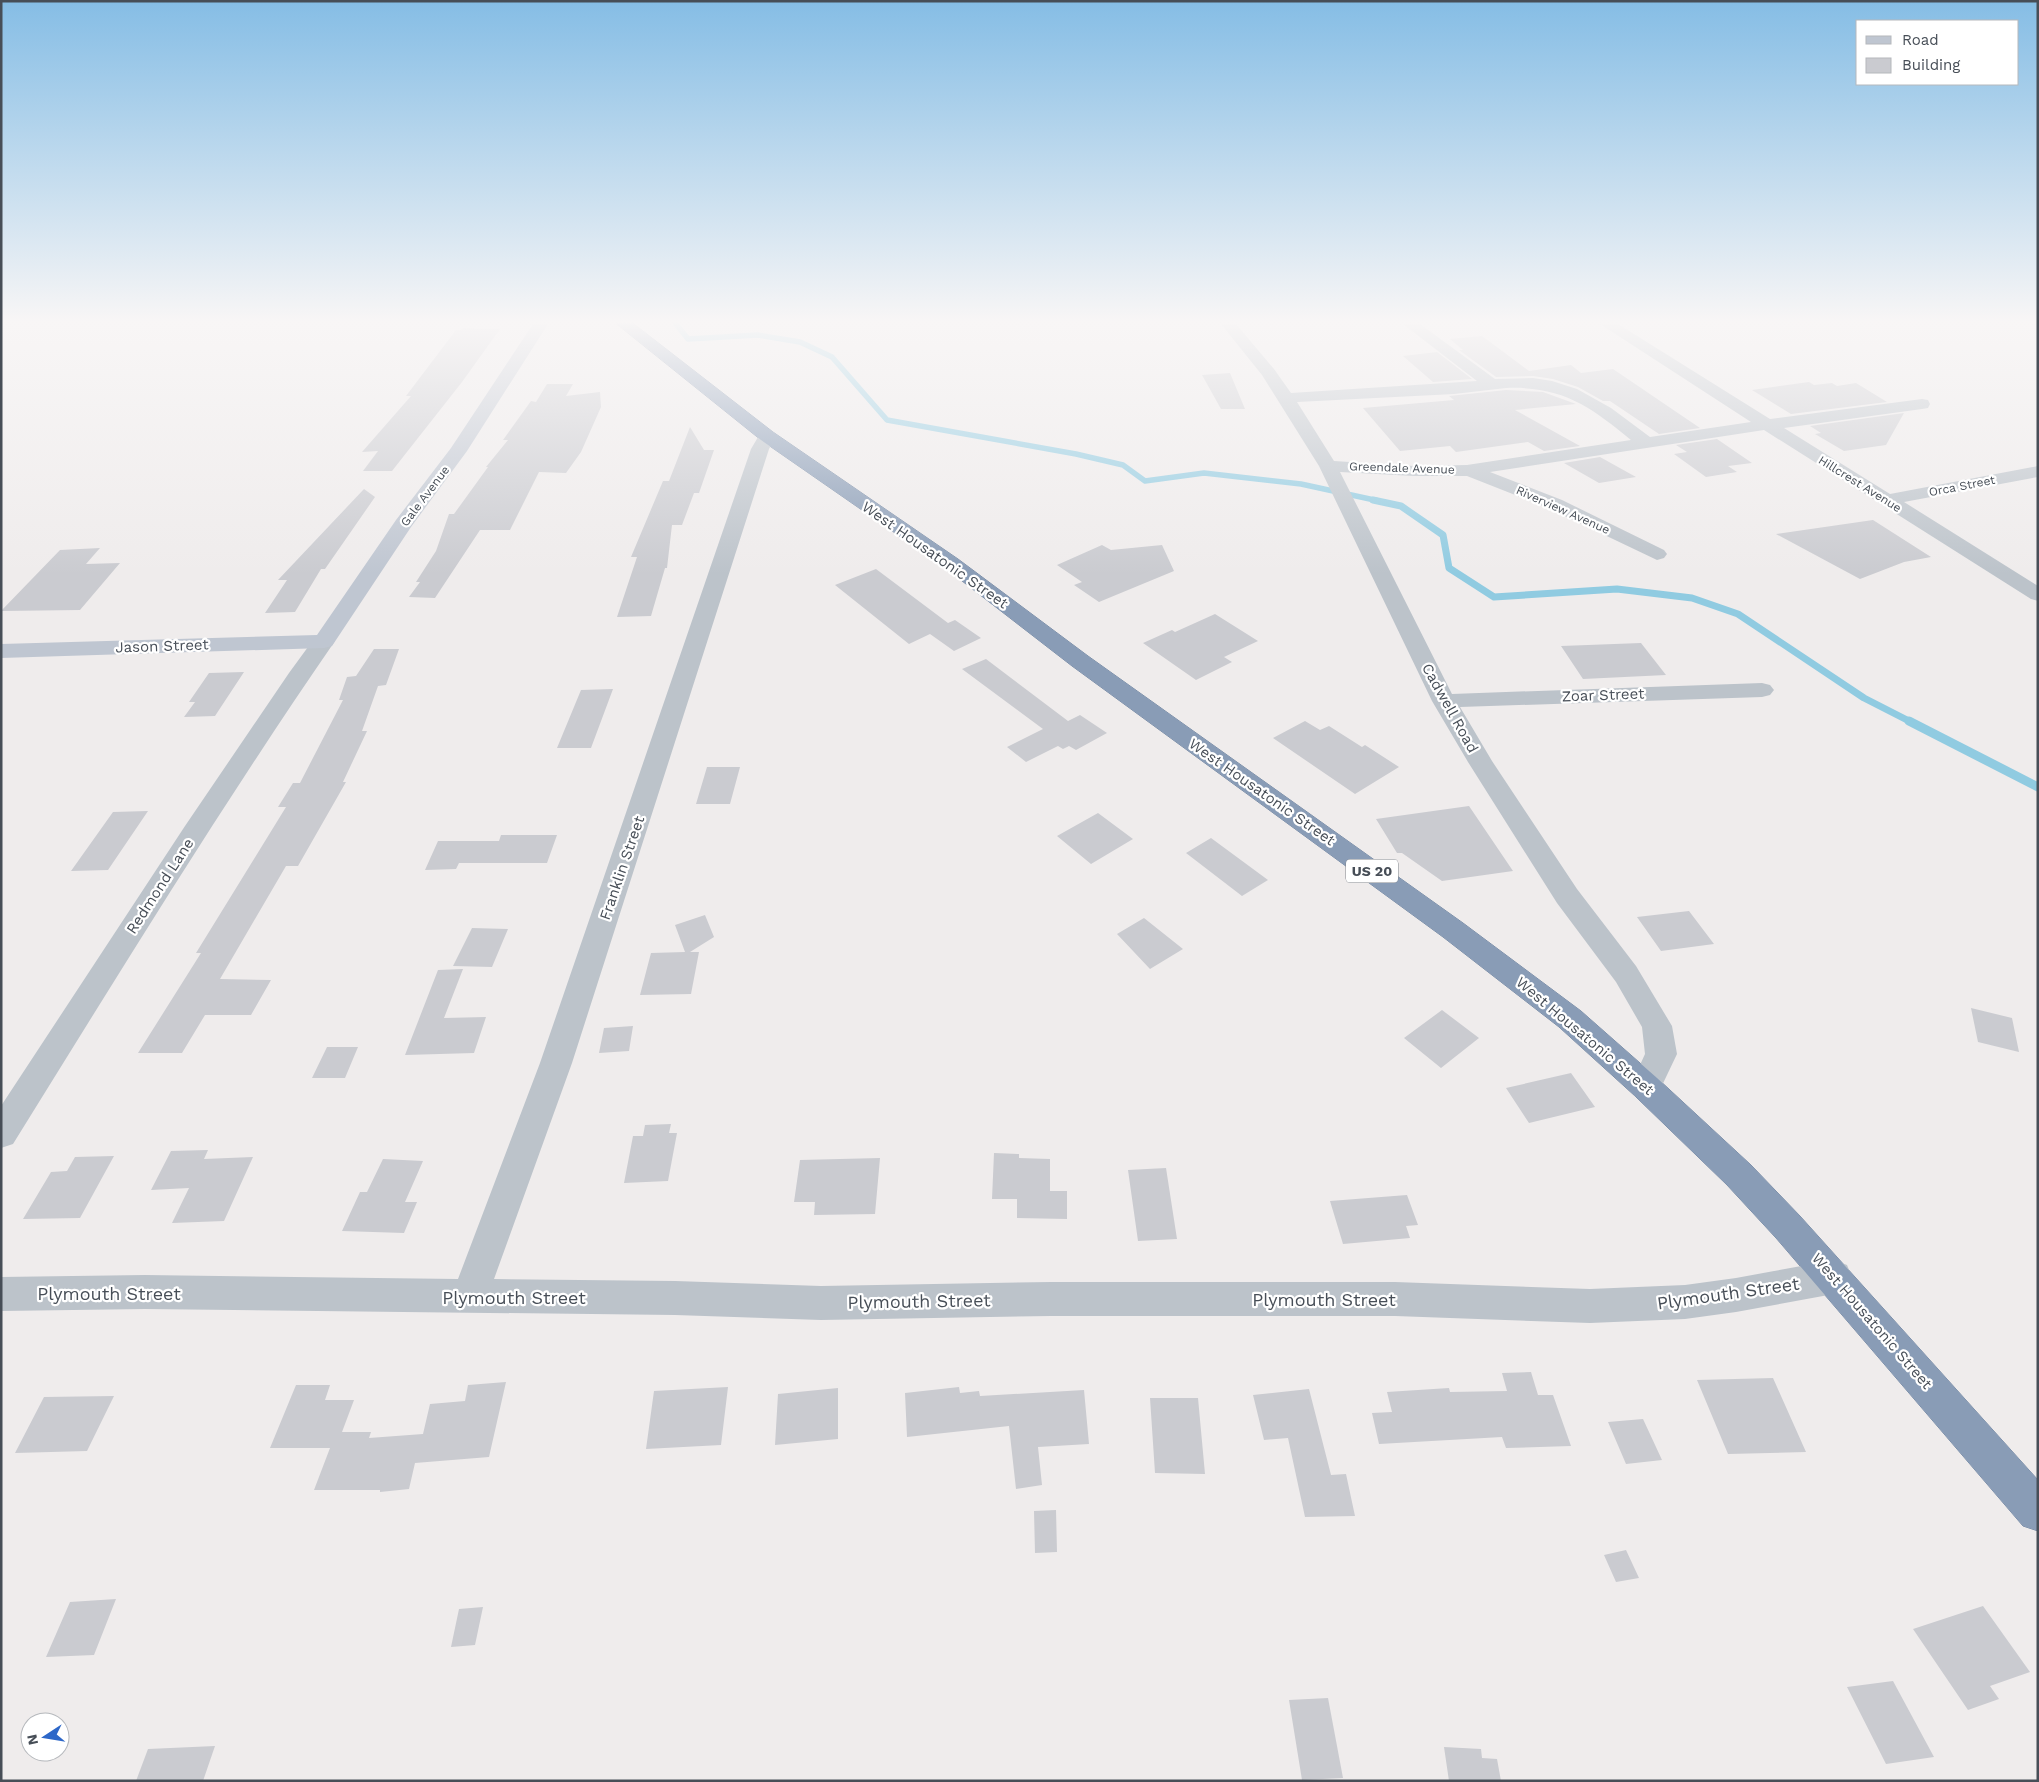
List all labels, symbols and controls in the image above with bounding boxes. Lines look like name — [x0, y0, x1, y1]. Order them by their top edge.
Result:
legend — [1856, 20, 2019, 85]
text: Road — [1902, 31, 1939, 49]
text: Building — [1902, 56, 1960, 74]
street label: Hillcrest Avenue — [1816, 453, 1904, 515]
street label: Greendale Avenue — [1349, 459, 1455, 477]
street label: Gale Avenue — [398, 463, 452, 529]
street label: Orca Street — [1928, 473, 1996, 499]
street label: Riverview Avenue — [1514, 483, 1612, 537]
street label: West Housatonic Street — [858, 498, 1012, 613]
street label: Jason Street — [115, 635, 210, 657]
street label: Cadwell Road — [1418, 660, 1482, 756]
street label: Zoar Street — [1561, 685, 1645, 705]
street label: West Housatonic Street — [1185, 735, 1339, 850]
street label: Franklin Street — [596, 813, 648, 922]
street label: Redmond Lane — [122, 835, 198, 937]
road number: US 20 — [1346, 859, 1398, 882]
street label: West Housatonic Street — [1512, 973, 1658, 1099]
street label: West Housatonic Street — [1808, 1249, 1936, 1393]
street label: Plymouth Street — [1656, 1273, 1801, 1313]
street label: Plymouth Street — [37, 1283, 181, 1304]
street label: Plymouth Street — [442, 1287, 586, 1308]
street label: Plymouth Street — [847, 1289, 991, 1313]
street label: Plymouth Street — [1252, 1289, 1396, 1310]
north arrow — [20, 1712, 70, 1762]
text: N — [23, 1733, 41, 1746]

